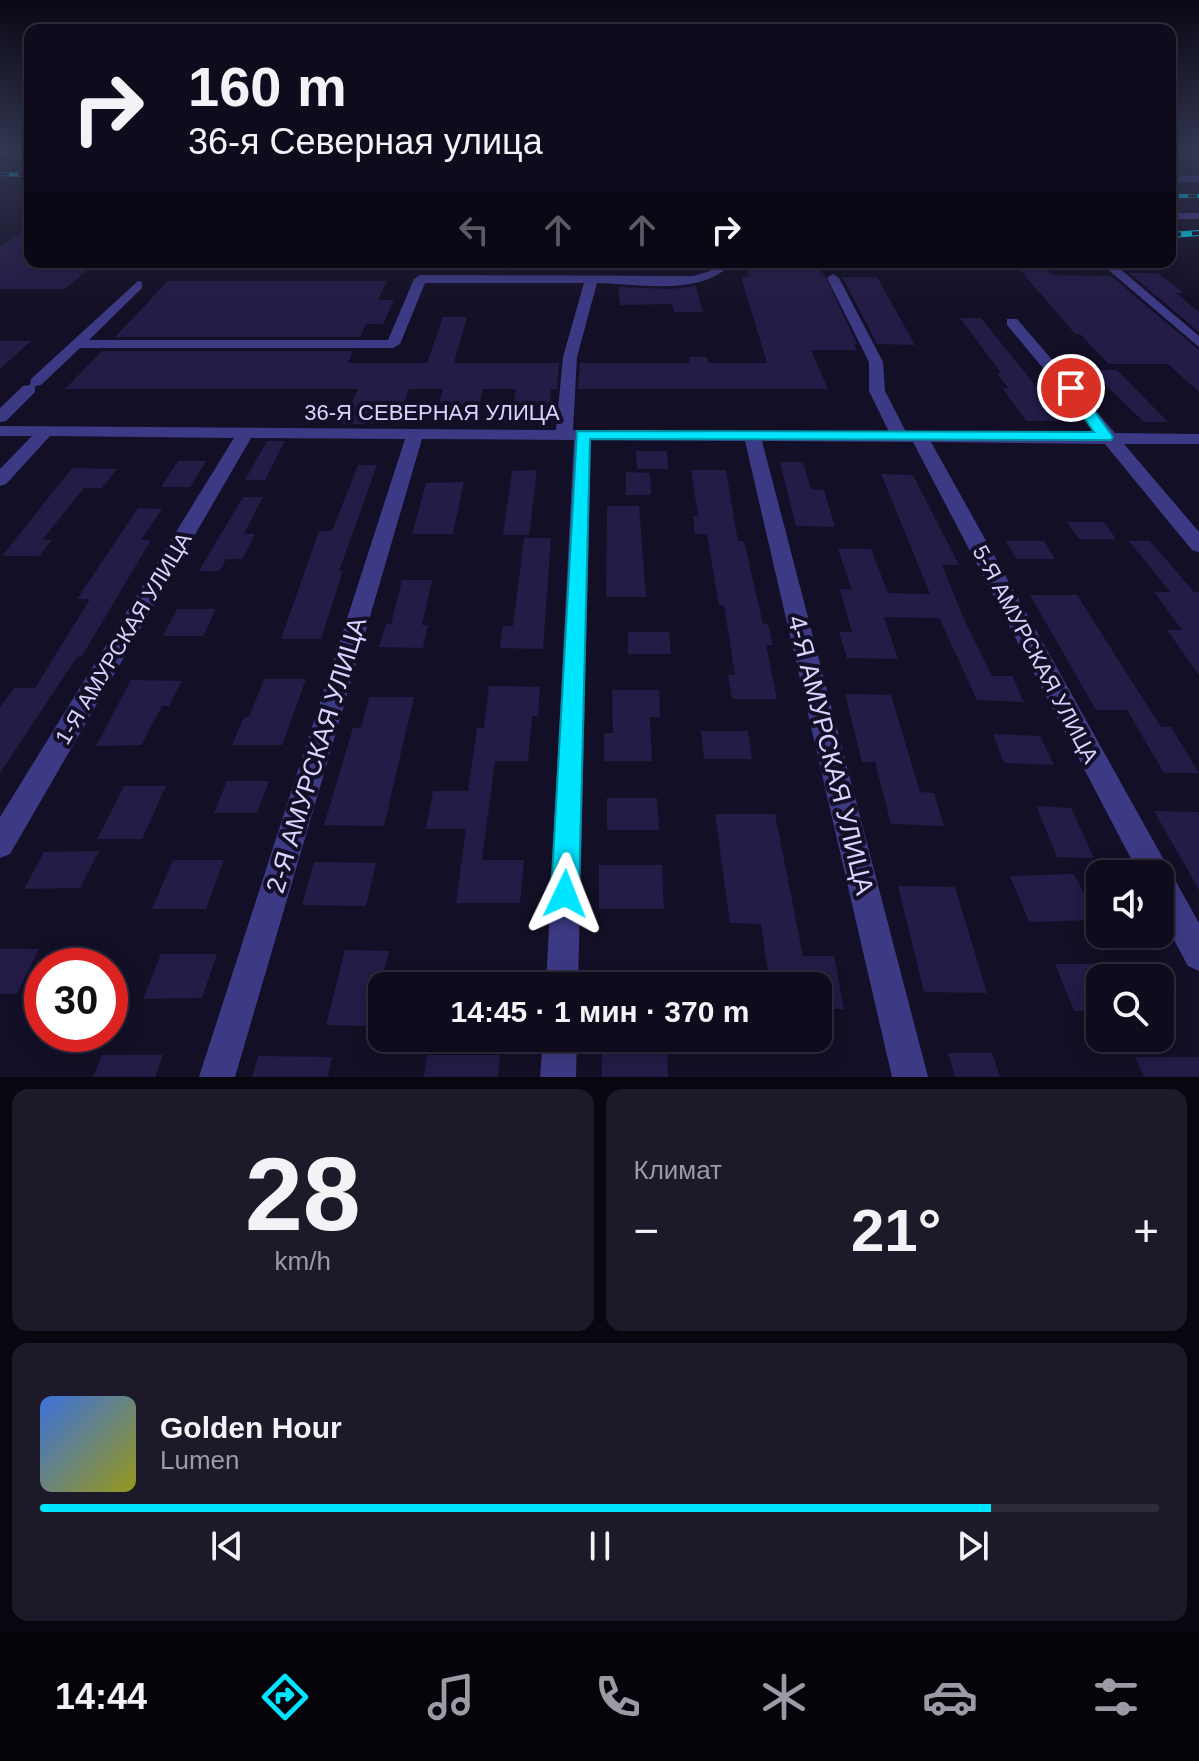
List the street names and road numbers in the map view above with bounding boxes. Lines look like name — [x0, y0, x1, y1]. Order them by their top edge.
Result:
street label: 36-Я СЕВЕРНАЯ УЛИЦА — [304, 400, 560, 425]
street label: 1-Я АМУРСКАЯ УЛИЦА — [50, 527, 197, 749]
street label: 5-Я АМУРСКАЯ УЛИЦА — [968, 541, 1104, 768]
street label: 4-Я АМУРСКАЯ УЛИЦА — [782, 612, 880, 898]
street label: 2-Я АМУРСКАЯ УЛИЦА — [260, 613, 372, 897]

